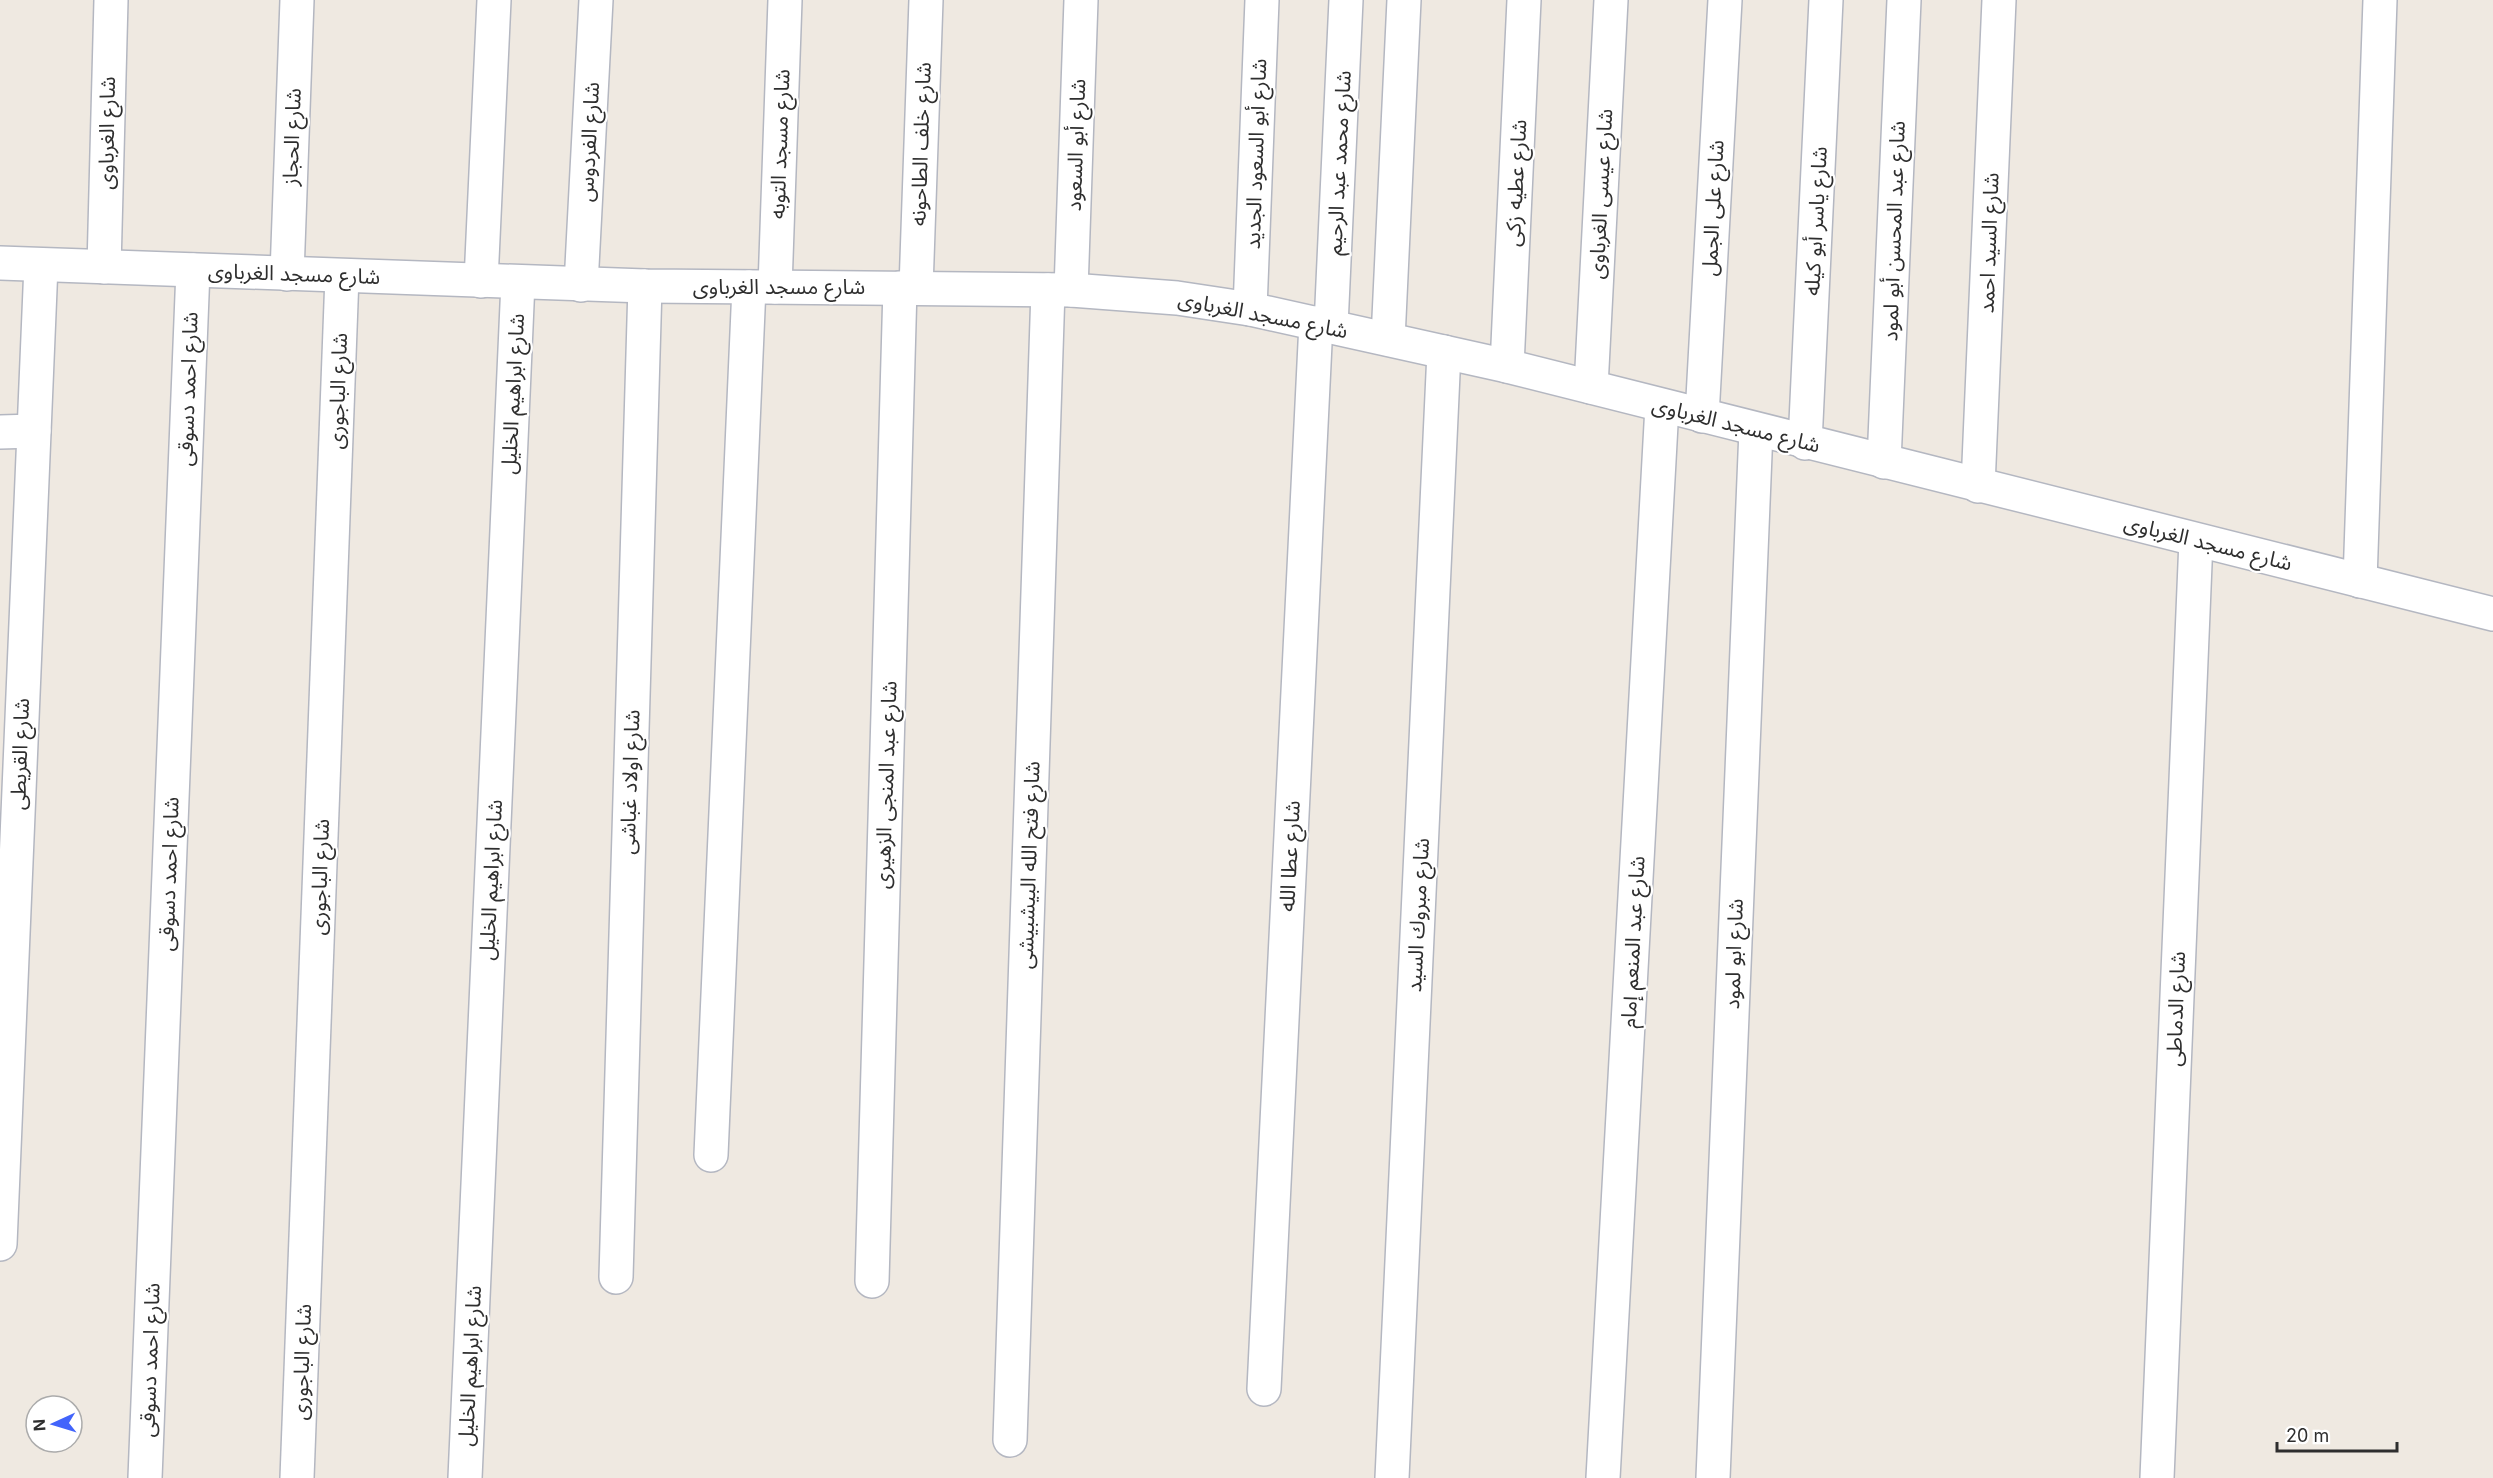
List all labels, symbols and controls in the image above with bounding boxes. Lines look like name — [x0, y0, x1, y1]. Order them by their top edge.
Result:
street label: شارع أبو السعود الجديد — [1240, 58, 1274, 250]
street label: شارع خلف الطاحونه — [905, 62, 939, 227]
street label: شارع مسجد التوبه — [764, 68, 798, 220]
street label: شارع محمد عبد الرحيم — [1321, 70, 1359, 256]
street label: شارع الغرباوى — [93, 76, 123, 190]
street label: شارع أبو السعود — [1061, 78, 1093, 212]
street label: شارع الفردوس — [573, 81, 607, 203]
street label: شارع الحجاز — [277, 88, 309, 187]
street label: شارع عيسى الغرباوى — [1584, 108, 1620, 280]
street label: شارع عطيه زكى — [1500, 119, 1534, 247]
street label: شارع عبد المحسن أبو لمود — [1877, 120, 1913, 342]
street label: شارع على الجمل — [1696, 139, 1732, 277]
street label: شارع ياسر أبو كيله — [1799, 146, 1835, 296]
street label: شارع السيد احمد — [1974, 172, 2006, 314]
street label: شارع مسجد الغرباوى — [207, 258, 381, 292]
street label: شارع مسجد الغرباوى — [693, 274, 865, 302]
street label: شارع مسجد الغرباوى — [1176, 286, 1350, 346]
street label: شارع احمد دسوقى — [172, 311, 206, 467]
street label: شارع ابراهيم الخليل — [496, 313, 532, 475]
street label: شارع الباجورى — [323, 332, 355, 450]
street label: شارع مسجد الغرباوى — [1649, 392, 1823, 460]
street label: شارع مسجد الغرباوى — [2121, 510, 2295, 578]
street label: شارع عبد المنجى الزهيرى — [869, 680, 905, 890]
street label: شارع القريطى — [5, 698, 37, 811]
street label: شارع اولاد غباشى — [614, 709, 648, 855]
street label: شارع فتح الله البيشبيشى — [1012, 761, 1048, 970]
street label: شارع احمد دسوقى — [153, 796, 187, 952]
street label: شارع ابراهيم الخليل — [474, 799, 510, 961]
street label: شارع عطا الله — [1274, 800, 1308, 912]
street label: شارع الباجورى — [305, 818, 337, 936]
street label: شارع مبروك السيد — [1401, 837, 1437, 993]
street label: شارع عبد المنعم إمام — [1616, 855, 1653, 1029]
street label: شارع ابو لمود — [1719, 898, 1751, 1010]
street label: شارع الدماطى — [2161, 951, 2193, 1067]
street label: شارع احمد دسوقى — [134, 1282, 168, 1438]
street label: شارع ابراهيم الخليل — [453, 1285, 489, 1447]
street label: شارع الباجورى — [287, 1303, 319, 1421]
north arrow — [24, 1394, 84, 1454]
scale bar — [2277, 1415, 2397, 1453]
text: N — [29, 1418, 49, 1432]
text: 20 m — [2286, 1425, 2329, 1446]

